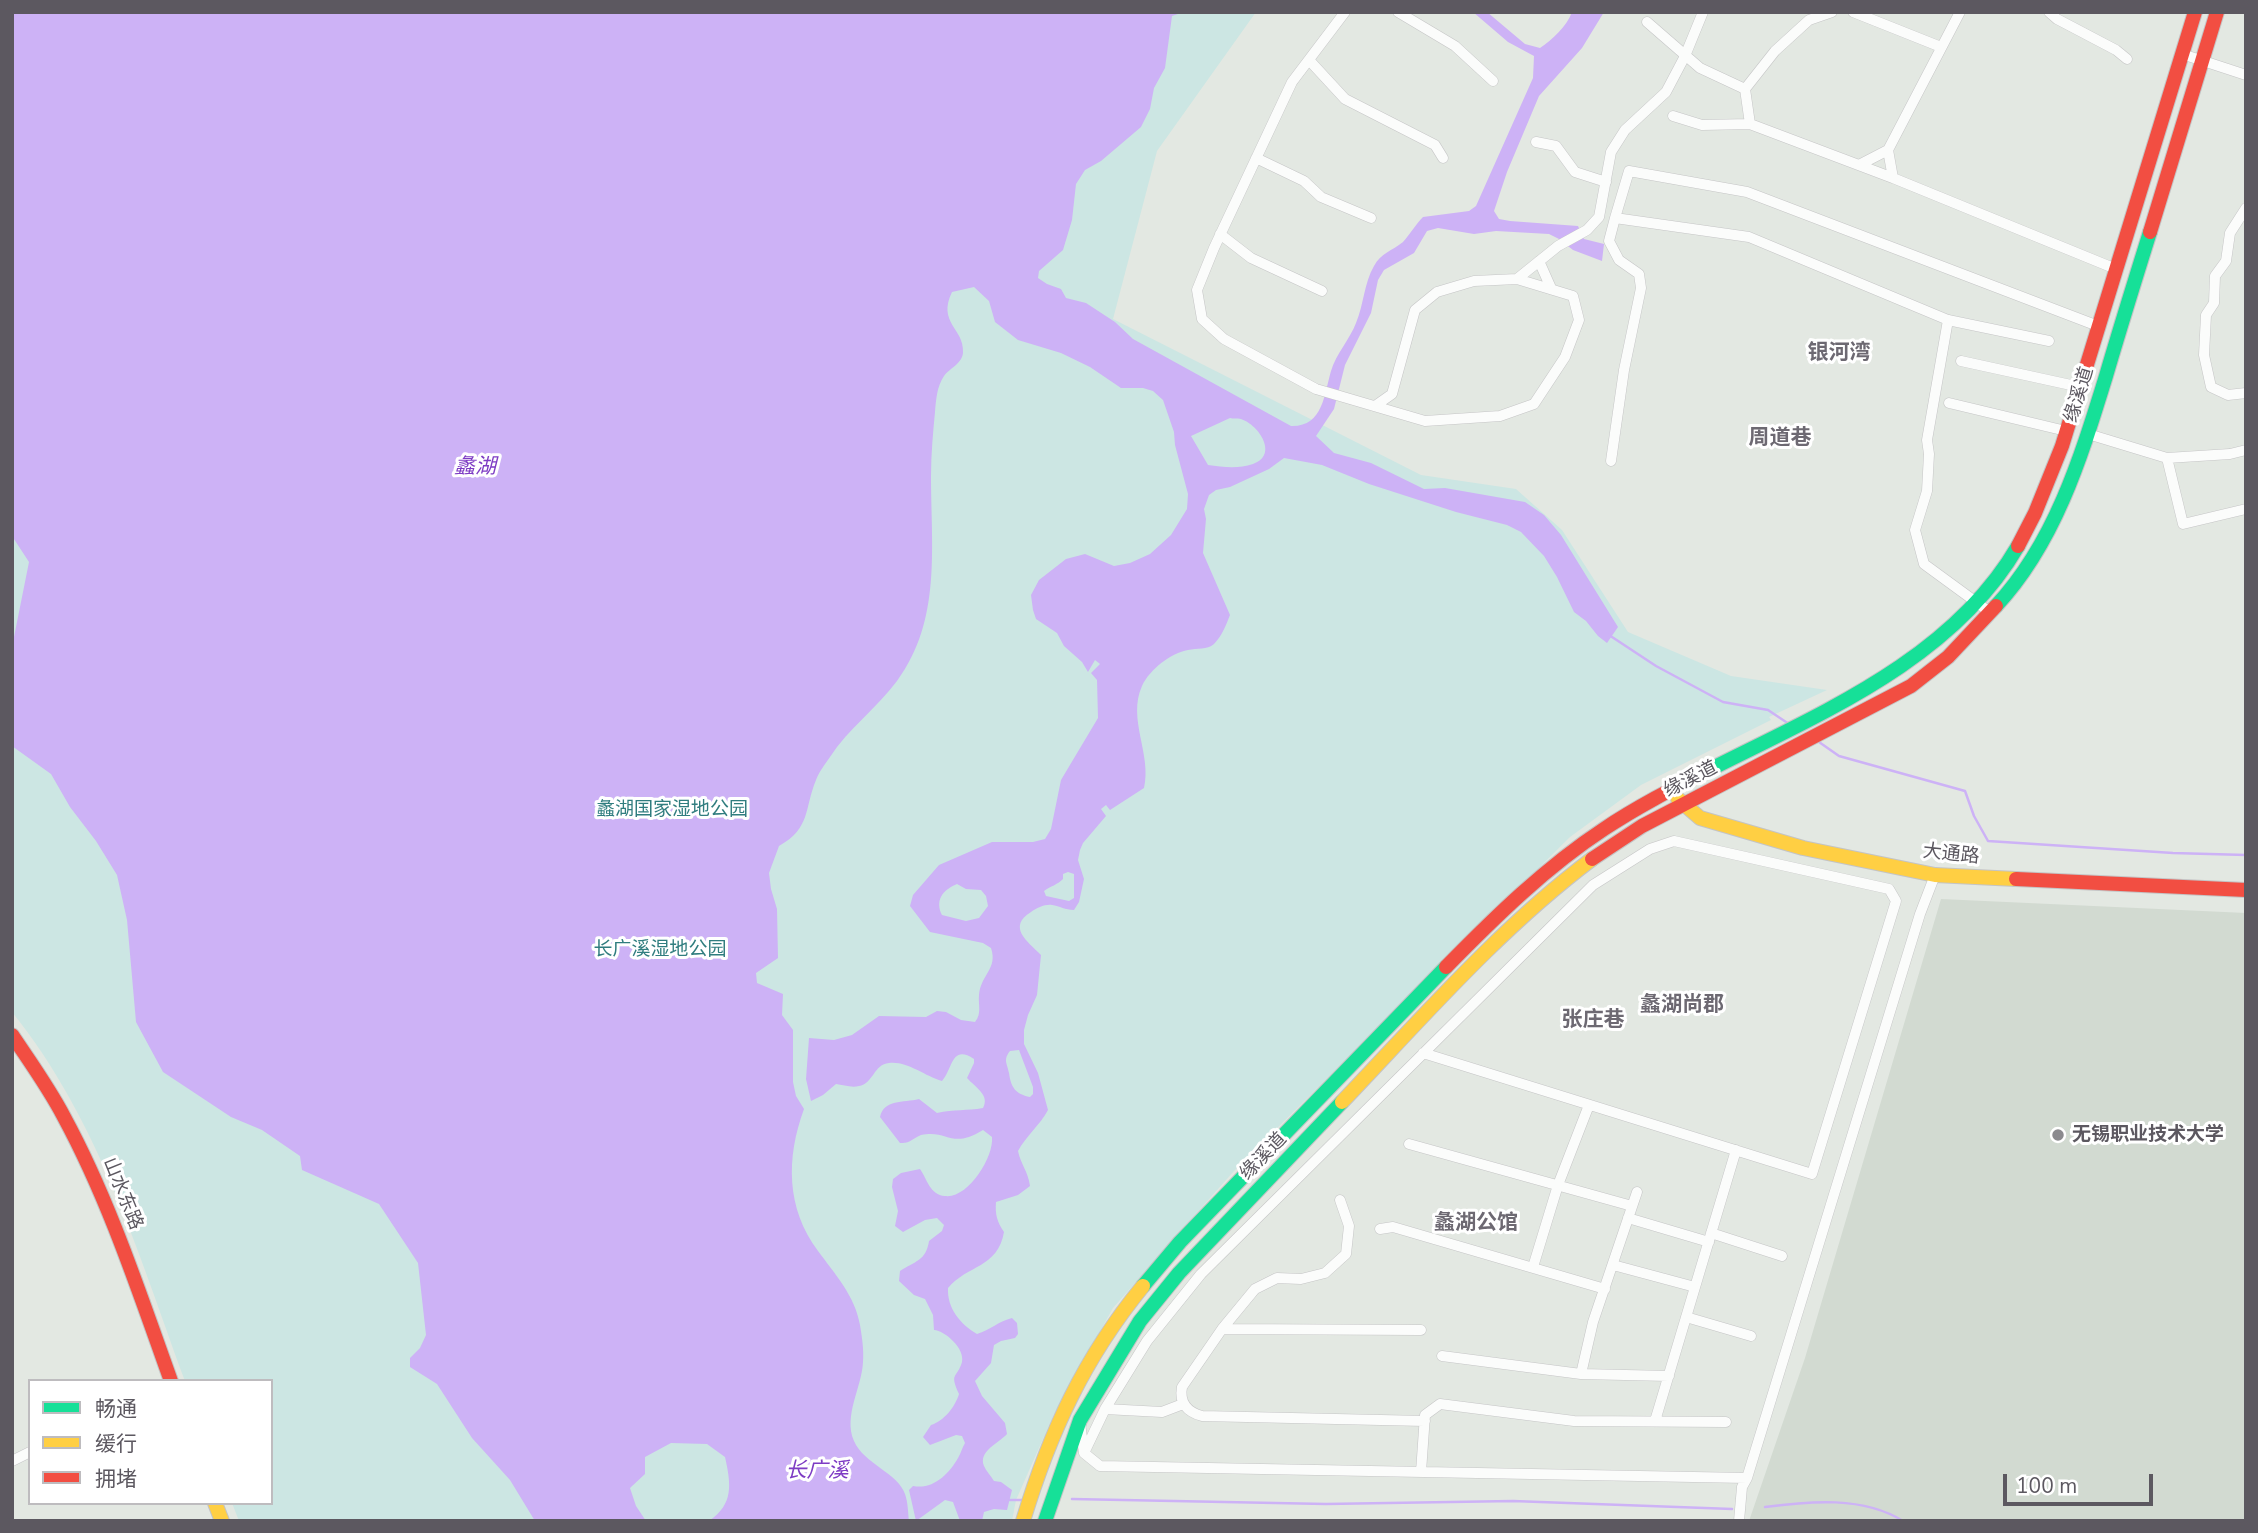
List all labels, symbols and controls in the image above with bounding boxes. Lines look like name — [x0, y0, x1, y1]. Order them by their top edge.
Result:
district label: 银河湾 — [1808, 341, 1870, 367]
street label: 缘溪道 — [2061, 364, 2099, 426]
district label: 周道巷 — [1749, 426, 1811, 452]
water label: 蠡湖 — [454, 455, 496, 481]
street label: 缘溪道 — [1660, 757, 1722, 803]
park label: 蠡湖国家湿地公园 — [596, 799, 748, 821]
street label: 大通路 — [1921, 841, 1981, 869]
park label: 长广溪湿地公园 — [594, 939, 726, 961]
district label: 蠡湖尚郡 — [1640, 993, 1724, 1019]
district label: 张庄巷 — [1562, 1008, 1624, 1034]
place label: 无锡职业技术大学 — [2072, 1124, 2224, 1146]
marker: 无锡职业技术大学 — [2050, 1127, 2066, 1143]
street label: 缘溪道 — [1236, 1129, 1292, 1185]
street label: 山水东路 — [97, 1154, 147, 1234]
district label: 蠡湖公馆 — [1434, 1211, 1518, 1237]
legend — [28, 1379, 273, 1505]
text: 畅通 — [95, 1395, 137, 1423]
text: 缓行 — [95, 1430, 137, 1458]
water label: 长广溪 — [786, 1459, 848, 1485]
scale bar — [2006, 1460, 2156, 1504]
text: 拥堵 — [95, 1465, 137, 1493]
text: 100 m — [2016, 1472, 2077, 1500]

